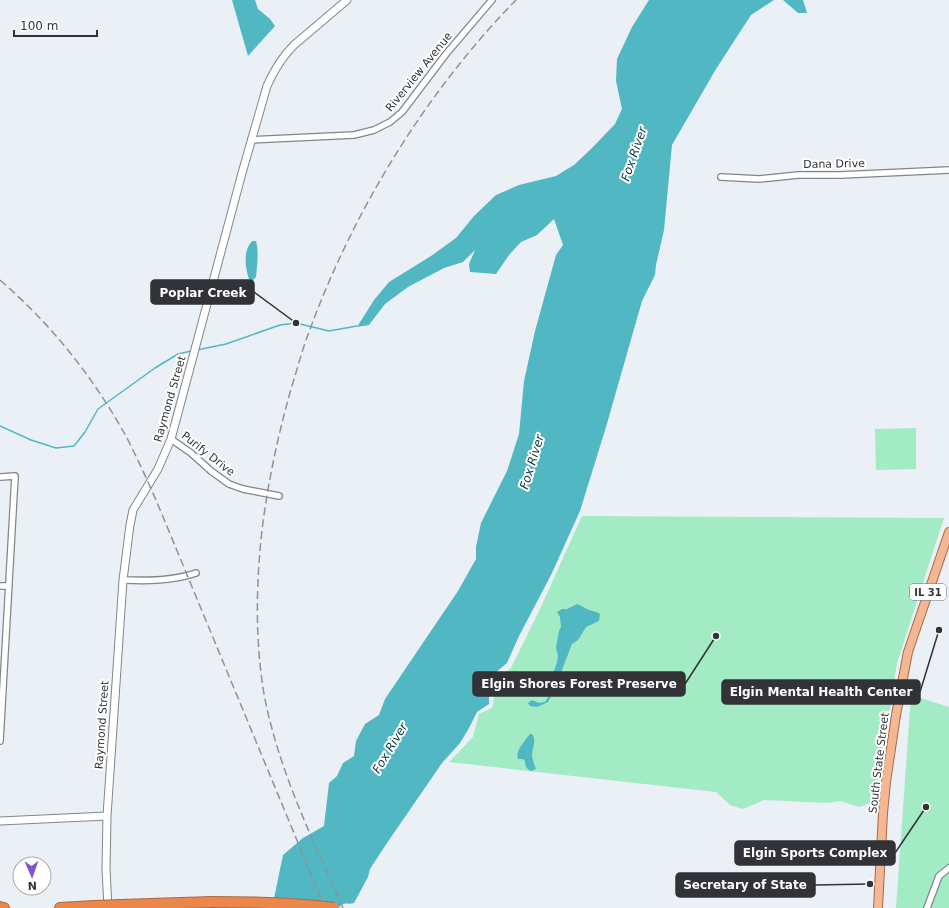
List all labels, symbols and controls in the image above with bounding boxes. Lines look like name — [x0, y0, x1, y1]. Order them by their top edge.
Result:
scale bar — [14, 12, 97, 38]
text: 100 m — [20, 19, 58, 33]
street label: Riverview Avenue — [383, 30, 455, 114]
water label: Fox River — [618, 124, 650, 183]
street label: Dana Drive — [803, 157, 865, 171]
callout: Poplar Creek — [151, 280, 254, 304]
text: Poplar Creek — [160, 286, 247, 300]
street label: Raymond Street — [151, 354, 189, 444]
street label: Purify Drive — [179, 429, 237, 479]
water label: Fox River — [517, 432, 547, 491]
road number: IL 31 — [910, 584, 946, 600]
callout: Elgin Shores Forest Preserve — [473, 672, 685, 696]
text: Elgin Shores Forest Preserve — [481, 677, 677, 691]
street label: Raymond Street — [92, 679, 112, 770]
callout: Elgin Mental Health Center — [722, 680, 920, 704]
text: Elgin Mental Health Center — [730, 685, 912, 699]
street label: South State Street — [866, 711, 892, 814]
water label: Fox River — [370, 719, 411, 776]
callout: Elgin Sports Complex — [735, 841, 895, 865]
text: Elgin Sports Complex — [743, 846, 887, 860]
north arrow — [12, 856, 52, 896]
callout: Secretary of State — [676, 873, 815, 897]
text: Secretary of State — [683, 878, 807, 892]
text: N — [27, 879, 37, 892]

